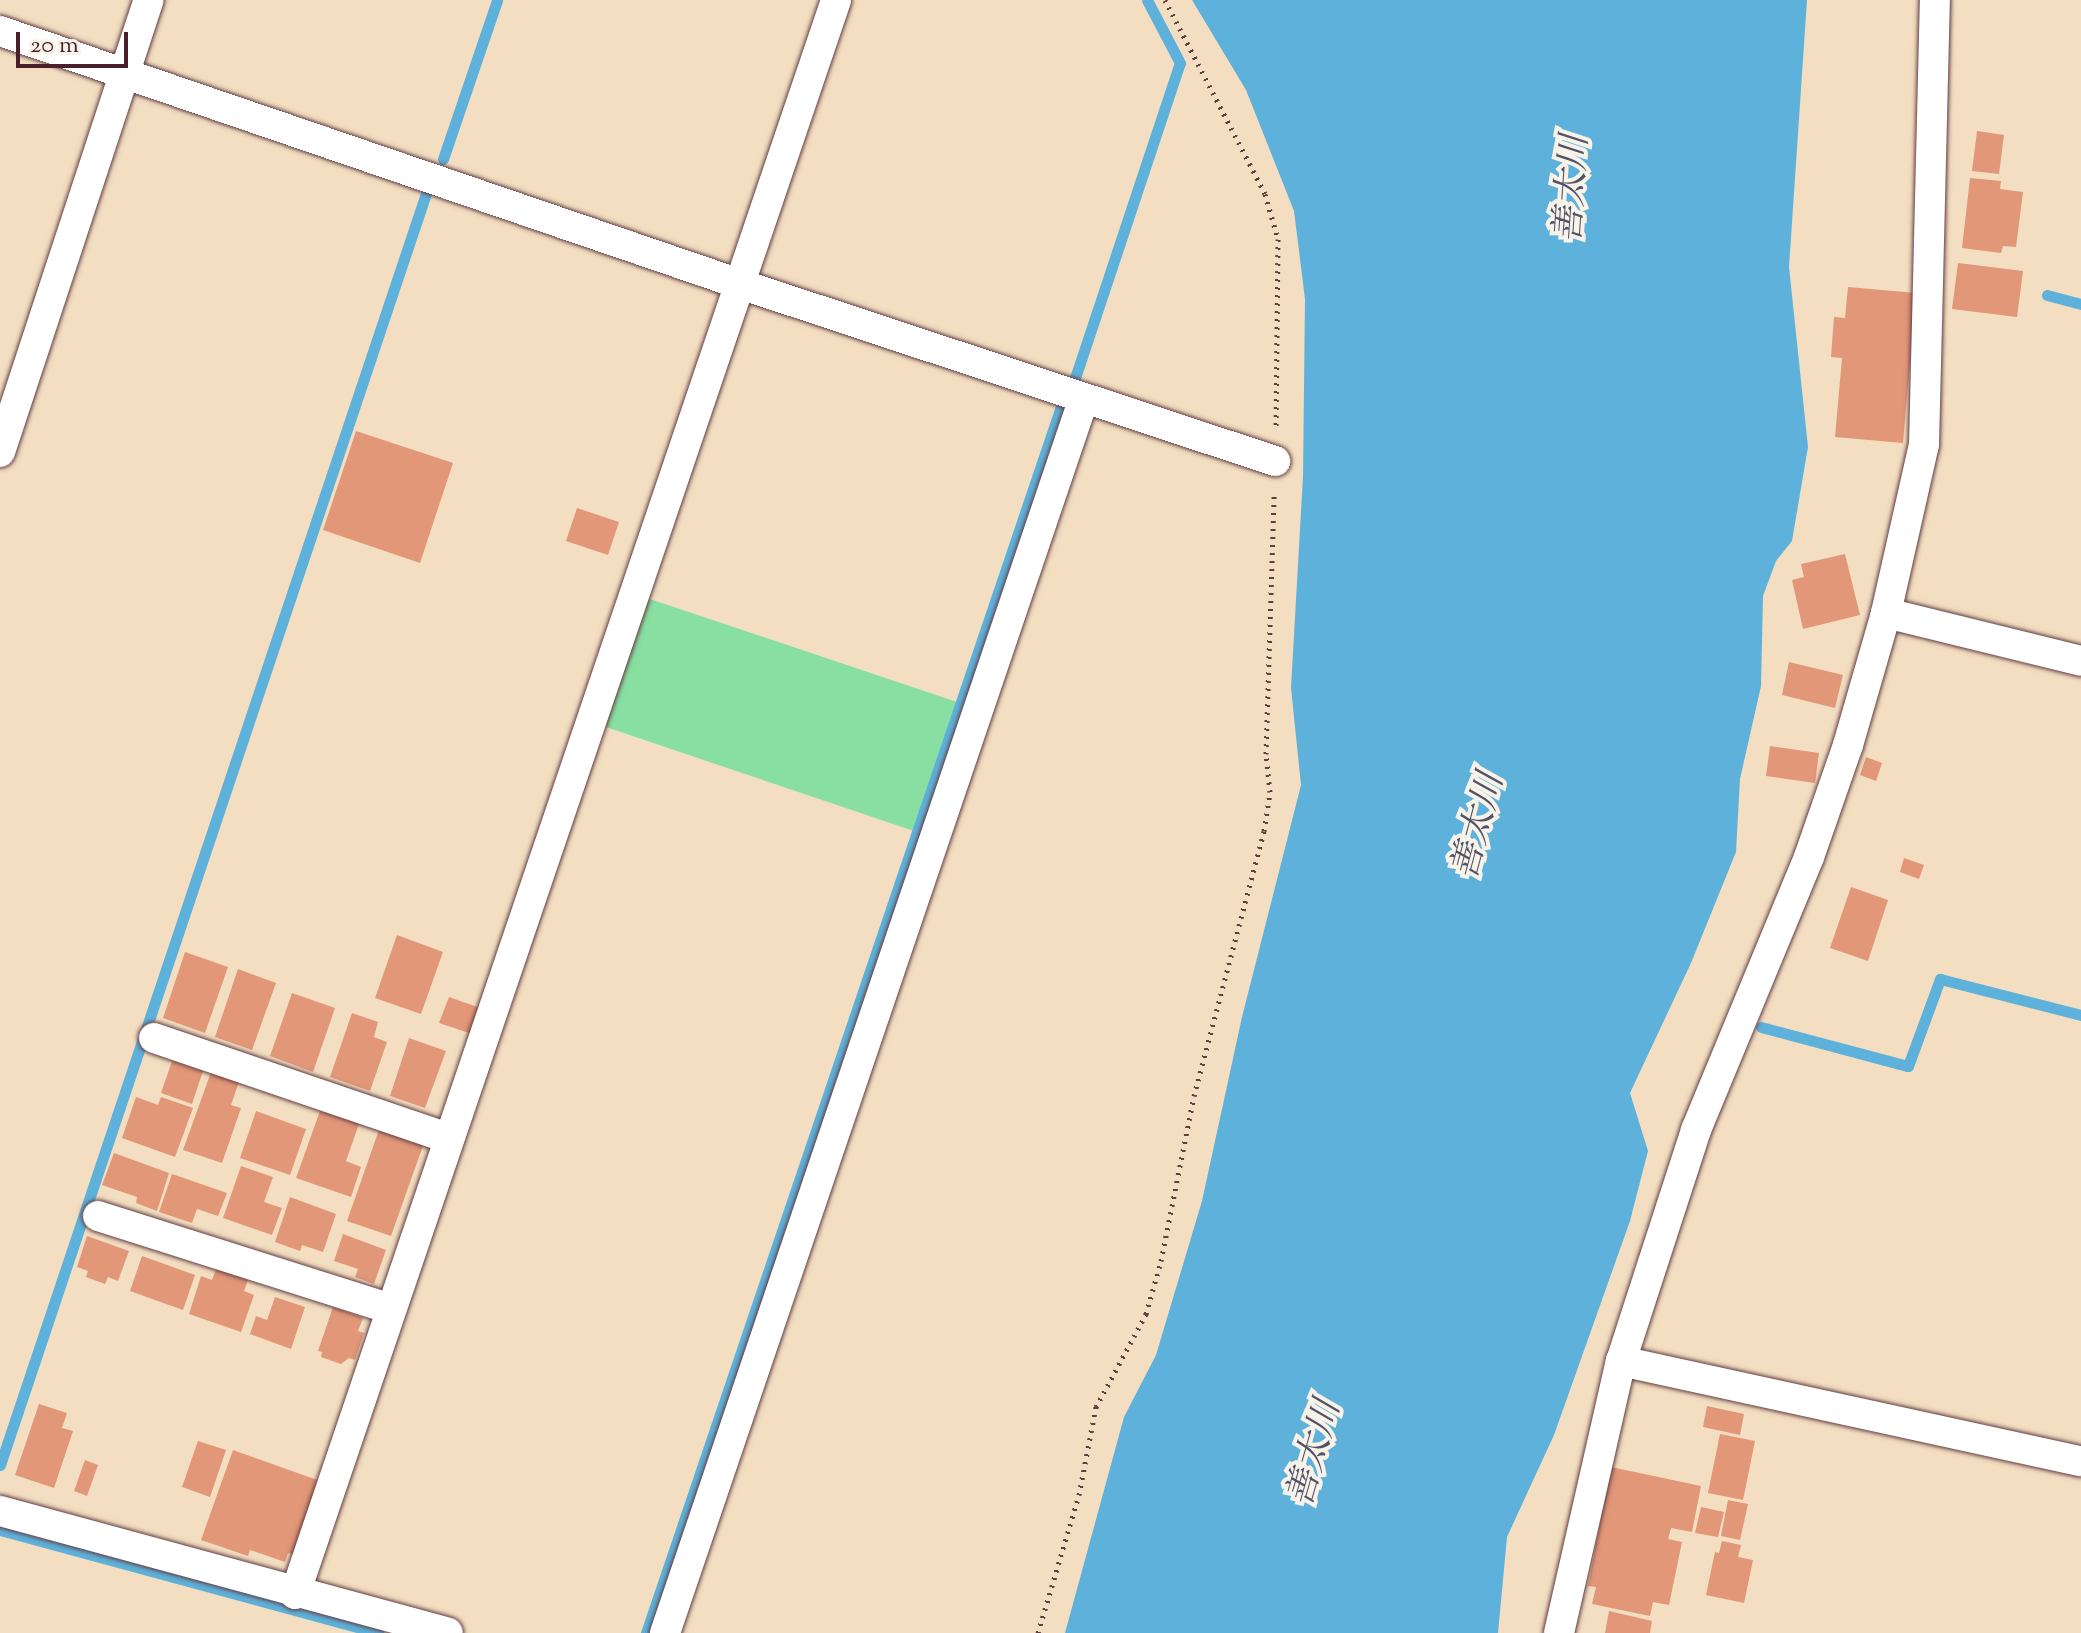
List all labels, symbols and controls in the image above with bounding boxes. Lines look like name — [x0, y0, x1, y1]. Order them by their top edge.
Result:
scale bar — [20, 16, 132, 66]
text: 20 m — [30, 29, 79, 63]
water label: 善太川 — [1549, 134, 1599, 244]
water label: 善太川 — [1445, 769, 1515, 885]
water label: 善太川 — [1280, 1396, 1352, 1512]

